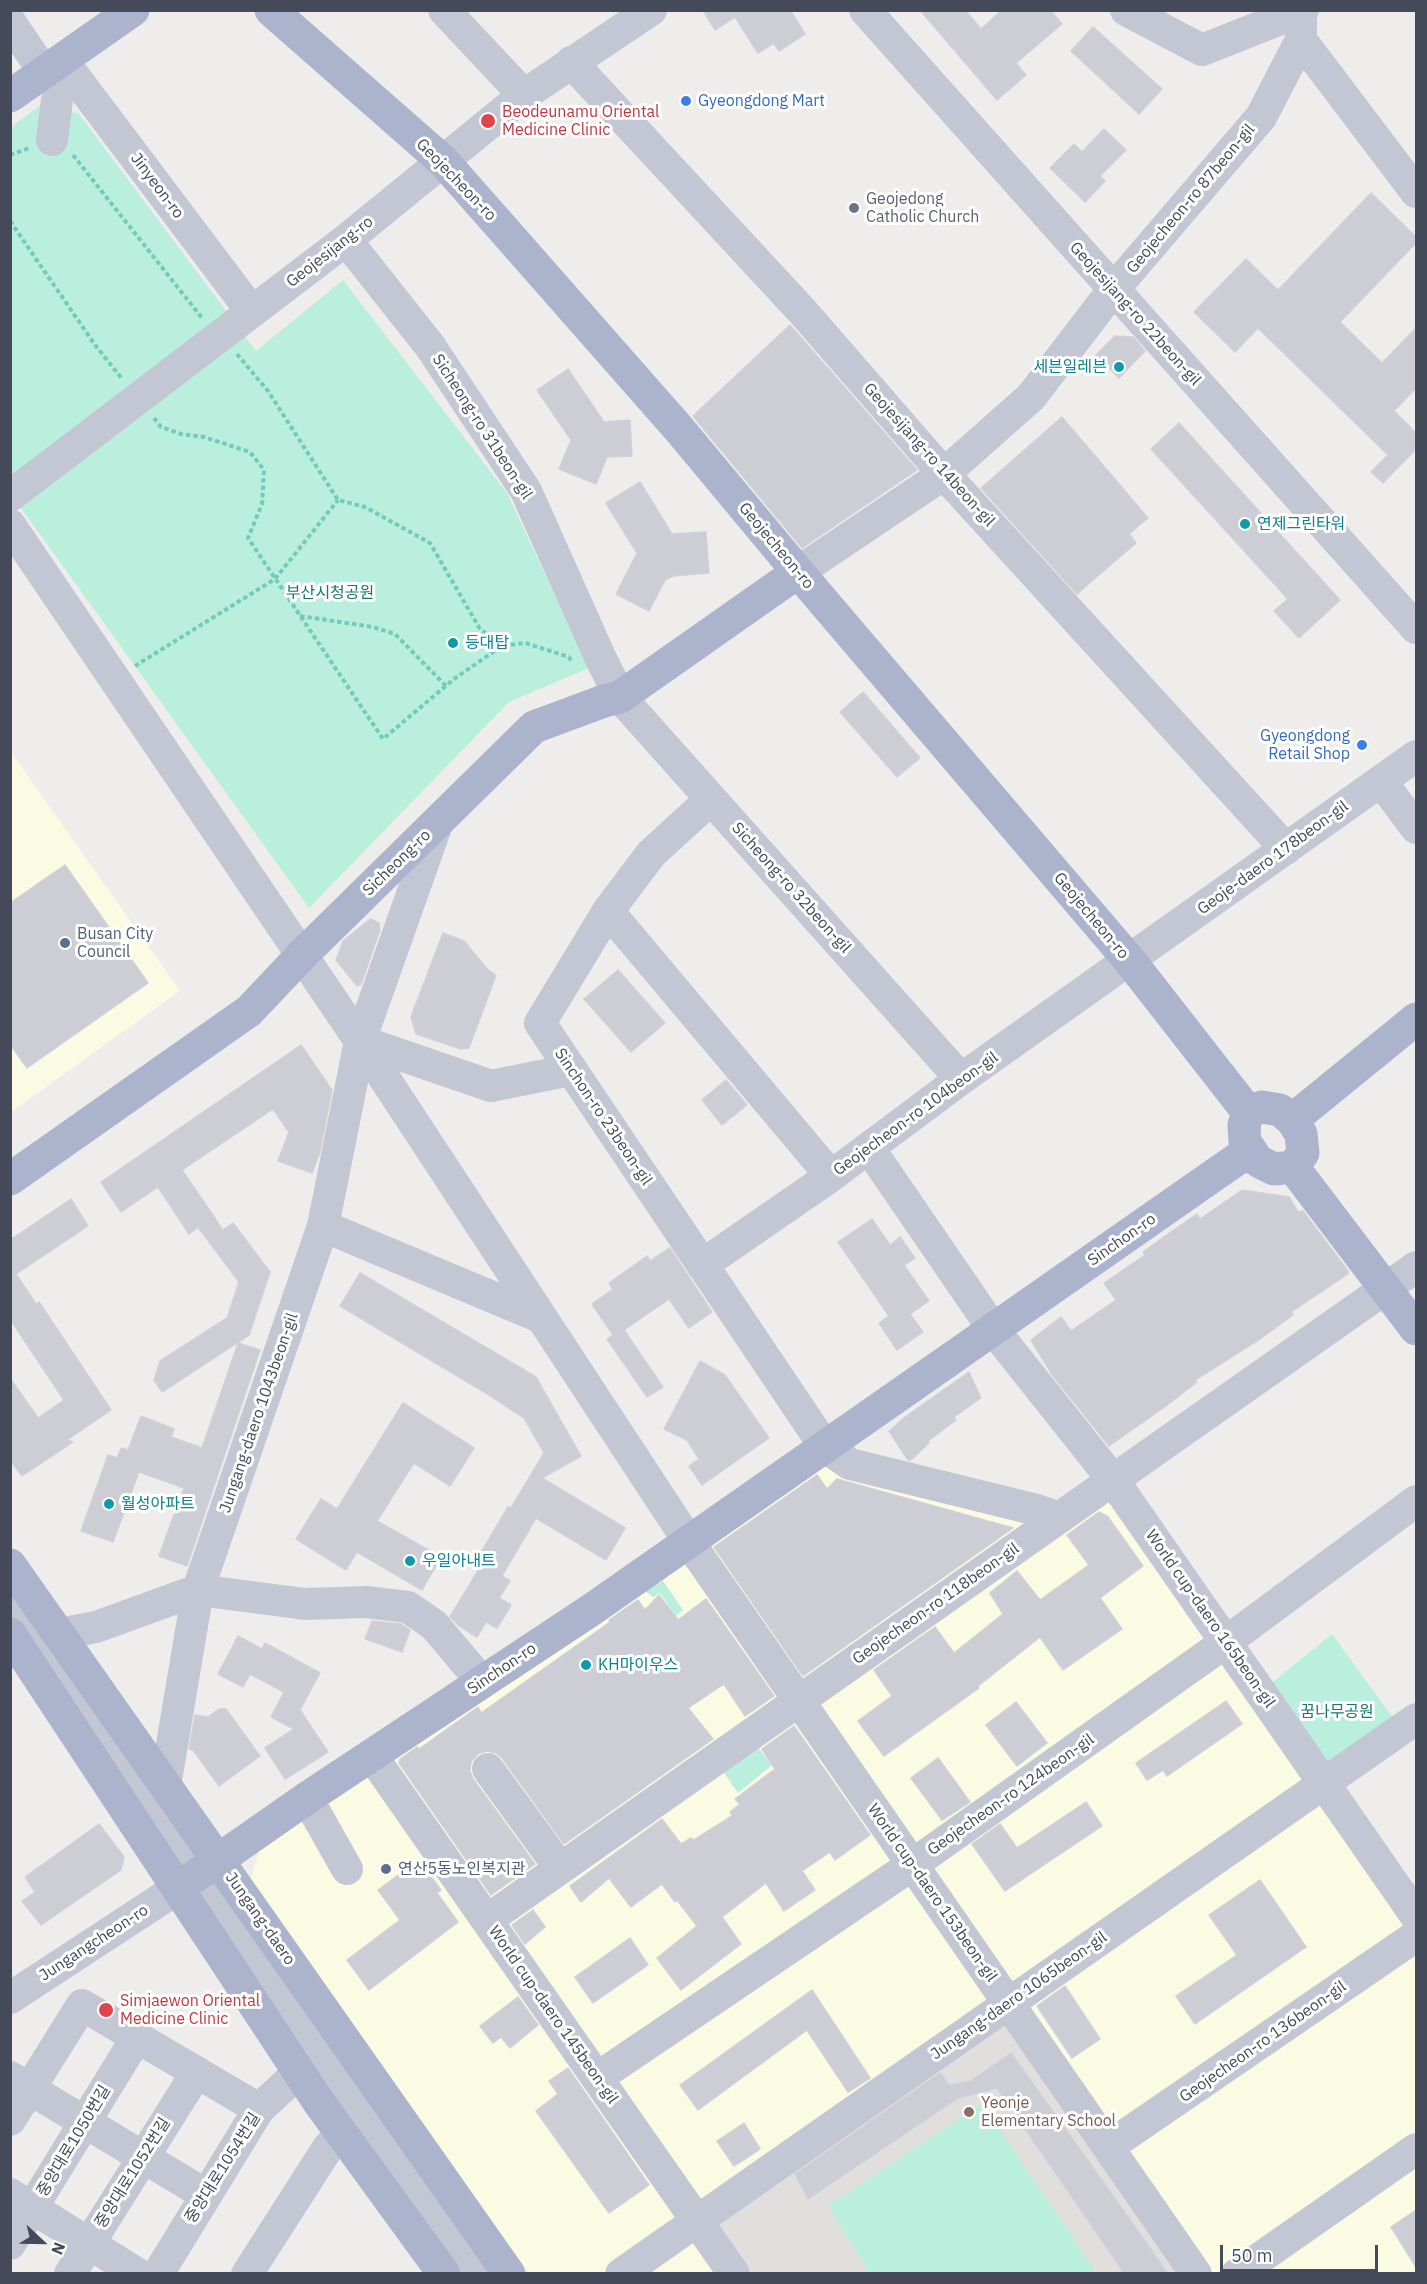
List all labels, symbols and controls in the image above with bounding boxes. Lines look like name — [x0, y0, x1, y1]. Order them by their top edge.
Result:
place label: Gyeongdong Mart — [698, 91, 825, 111]
marker: Gyeongdong Mart — [679, 94, 693, 108]
place label: Beodeunamu Oriental Medicine Clinic — [502, 102, 659, 140]
marker: Beodeunamu Oriental Medicine Clinic — [479, 112, 497, 130]
street label: Geojecheon-ro 87beon-gil — [1123, 120, 1259, 278]
street label: Geojecheon-ro — [412, 135, 500, 225]
street label: Jinyeon-ro — [126, 149, 188, 223]
place label: Geojedong Catholic Church — [866, 189, 979, 227]
marker: Geojedong Catholic Church — [847, 201, 861, 215]
street label: Geojesijang-ro — [283, 212, 377, 292]
street label: Geojesijang-ro 22beon-gil — [1065, 238, 1205, 390]
street label: Sicheong-ro 31beon-gil — [428, 351, 536, 503]
place label: 세븐일레븐 — [1033, 357, 1107, 377]
marker: 세븐일레븐 — [1112, 360, 1126, 374]
street label: Geojesijang-ro 14beon-gil — [859, 379, 999, 531]
street label: Geojecheon-ro — [734, 499, 818, 593]
place label: 연제그린타워 — [1257, 514, 1345, 534]
marker: 연제그린타워 — [1238, 517, 1252, 531]
park label: 부산시청공원 — [286, 583, 374, 603]
place label: 등대탑 — [465, 633, 509, 653]
marker: 등대탑 — [446, 636, 460, 650]
place label: Gyeongdong Retail Shop — [1260, 726, 1350, 764]
marker: Gyeongdong Retail Shop — [1355, 738, 1369, 752]
street label: Geoje-daero 178beon-gil — [1194, 797, 1352, 919]
street label: Sicheong-ro 32beon-gil — [727, 819, 855, 957]
street label: Sicheong-ro — [359, 826, 435, 900]
street label: Geojecheon-ro — [1049, 869, 1133, 963]
place label: Busan City Council — [77, 924, 153, 962]
marker: Busan City Council — [58, 936, 72, 950]
street label: Sinchon-ro 23beon-gil — [550, 1045, 656, 1189]
street label: Geojecheon-ro 104beon-gil — [830, 1048, 1002, 1180]
street label: Sinchon-ro — [1084, 1210, 1160, 1270]
street label: Jungang-daero 1043beon-gil — [216, 1311, 302, 1515]
place label: 월성아파트 — [121, 1494, 195, 1514]
marker: 월성아파트 — [102, 1497, 116, 1511]
street label: World cup-daero 165beon-gil — [1141, 1526, 1279, 1712]
street label: Geojecheon-ro 118beon-gil — [849, 1539, 1023, 1669]
place label: 우일아내트 — [422, 1551, 496, 1571]
marker: 우일아내트 — [403, 1554, 417, 1568]
street label: Sinchon-ro — [464, 1639, 540, 1699]
place label: KH마이우스 — [598, 1655, 678, 1675]
marker: KH마이우스 — [579, 1658, 593, 1672]
park label: 꿈나무공원 — [1300, 1702, 1374, 1722]
street label: Geojecheon-ro 124beon-gil — [924, 1730, 1098, 1860]
street label: World cup-daero 153beon-gil — [863, 1800, 1001, 1986]
place label: 연산5동노인복지관 — [398, 1859, 525, 1879]
marker: 연산5동노인복지관 — [379, 1862, 393, 1876]
street label: Jungang-daero — [221, 1869, 299, 1969]
street label: Jungangcheon-ro — [36, 1901, 152, 1985]
street label: World cup-daero 145beon-gil — [484, 1922, 622, 2108]
street label: Jungang-daero 1065beon-gil — [927, 1928, 1111, 2064]
street label: Geojecheon-ro 136beon-gil — [1176, 1977, 1350, 2107]
place label: Simjaewon Oriental Medicine Clinic — [120, 1991, 260, 2029]
marker: Simjaewon Oriental Medicine Clinic — [97, 2001, 115, 2019]
street label: 중앙대로1050번길 — [33, 2082, 115, 2200]
place label: Yeonje Elementary School — [981, 2093, 1116, 2131]
marker: Yeonje Elementary School — [962, 2105, 976, 2119]
street label: 중앙대로1054번길 — [181, 2109, 265, 2227]
street label: 중앙대로1052번길 — [91, 2114, 175, 2232]
north arrow — [12, 2212, 72, 2272]
scale bar — [1223, 2233, 1380, 2271]
text: N — [47, 2240, 70, 2258]
text: 50 m — [1231, 2244, 1273, 2267]

